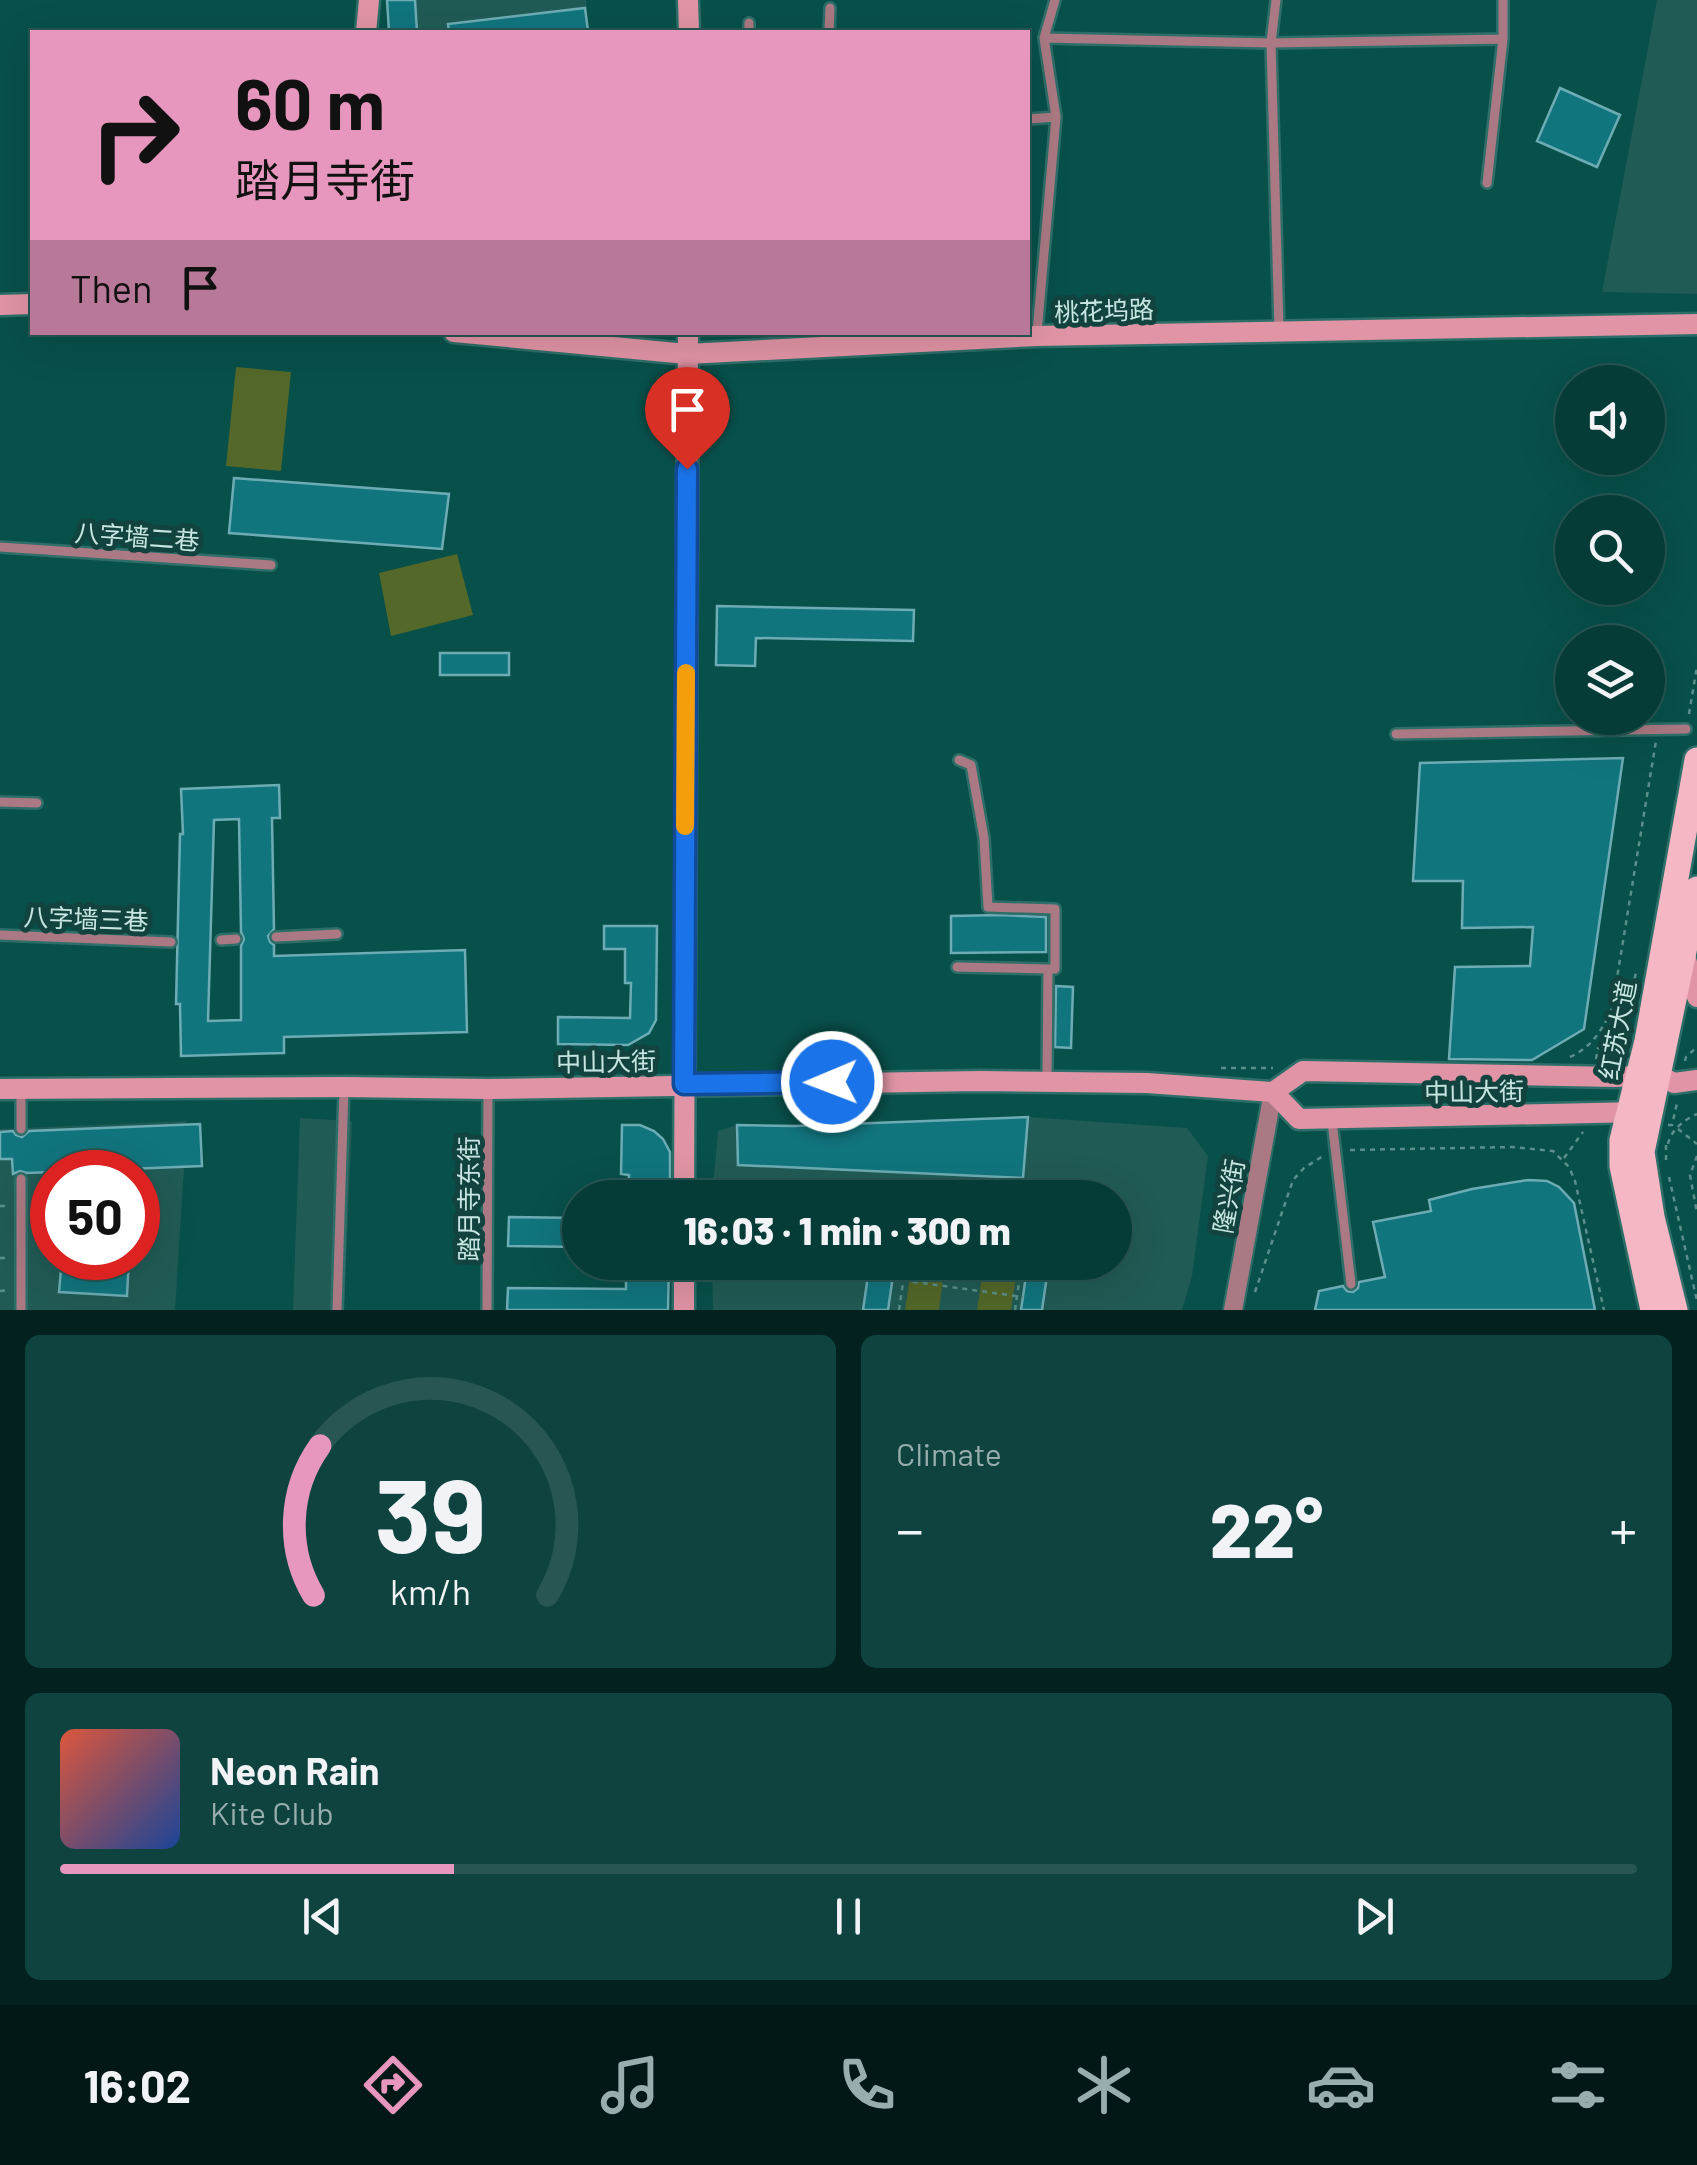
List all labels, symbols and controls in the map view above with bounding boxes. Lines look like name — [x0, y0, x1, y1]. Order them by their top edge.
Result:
text: 60 m — [235, 60, 385, 144]
icon: right — [70, 70, 200, 200]
text: 踏月寺街 — [235, 152, 415, 206]
icon: arrive — [173, 260, 228, 315]
text: Then — [70, 265, 153, 311]
street label: 桃花坞路 — [1053, 293, 1155, 327]
map controls — [1555, 365, 1665, 735]
button: sound — [1555, 365, 1665, 475]
pin — [645, 367, 730, 470]
icon: arrive — [660, 382, 715, 437]
button: search — [1555, 495, 1665, 605]
street label: 八字墙二巷 — [74, 517, 200, 555]
button: layers — [1555, 625, 1665, 735]
street label: 八字墙三巷 — [23, 901, 149, 935]
street label: 红苏大道 — [1593, 978, 1641, 1082]
position arrow — [780, 1030, 884, 1134]
street label: 中山大街 — [556, 1045, 656, 1077]
street label: 中山大街 — [1424, 1075, 1524, 1107]
street label: 踏月寺东街 — [453, 1136, 483, 1262]
speed limit sign: 50 — [30, 1150, 160, 1280]
street label: 隆兴街 — [1207, 1156, 1249, 1236]
text: 16:03 · 1 min · 300 m — [683, 1207, 1011, 1253]
text: Climate — [896, 1434, 1002, 1472]
text: 39 — [375, 1449, 486, 1574]
text: 22° — [1210, 1483, 1323, 1573]
text: − — [896, 1495, 924, 1561]
text: + — [1609, 1495, 1637, 1561]
text: km/h — [390, 1569, 471, 1612]
text: Neon Rain — [210, 1747, 379, 1793]
text: Kite Club — [210, 1793, 334, 1831]
icon: previous — [295, 1889, 350, 1944]
icon: pause — [821, 1889, 876, 1944]
icon: next — [1347, 1889, 1402, 1944]
icon: directions — [358, 2050, 428, 2120]
icon: music — [595, 2050, 665, 2120]
icon: phone — [832, 2050, 902, 2120]
icon: climate — [1069, 2050, 1139, 2120]
icon: car — [1306, 2050, 1376, 2120]
icon: filters — [1543, 2050, 1613, 2120]
text: 16:02 — [84, 2058, 191, 2112]

